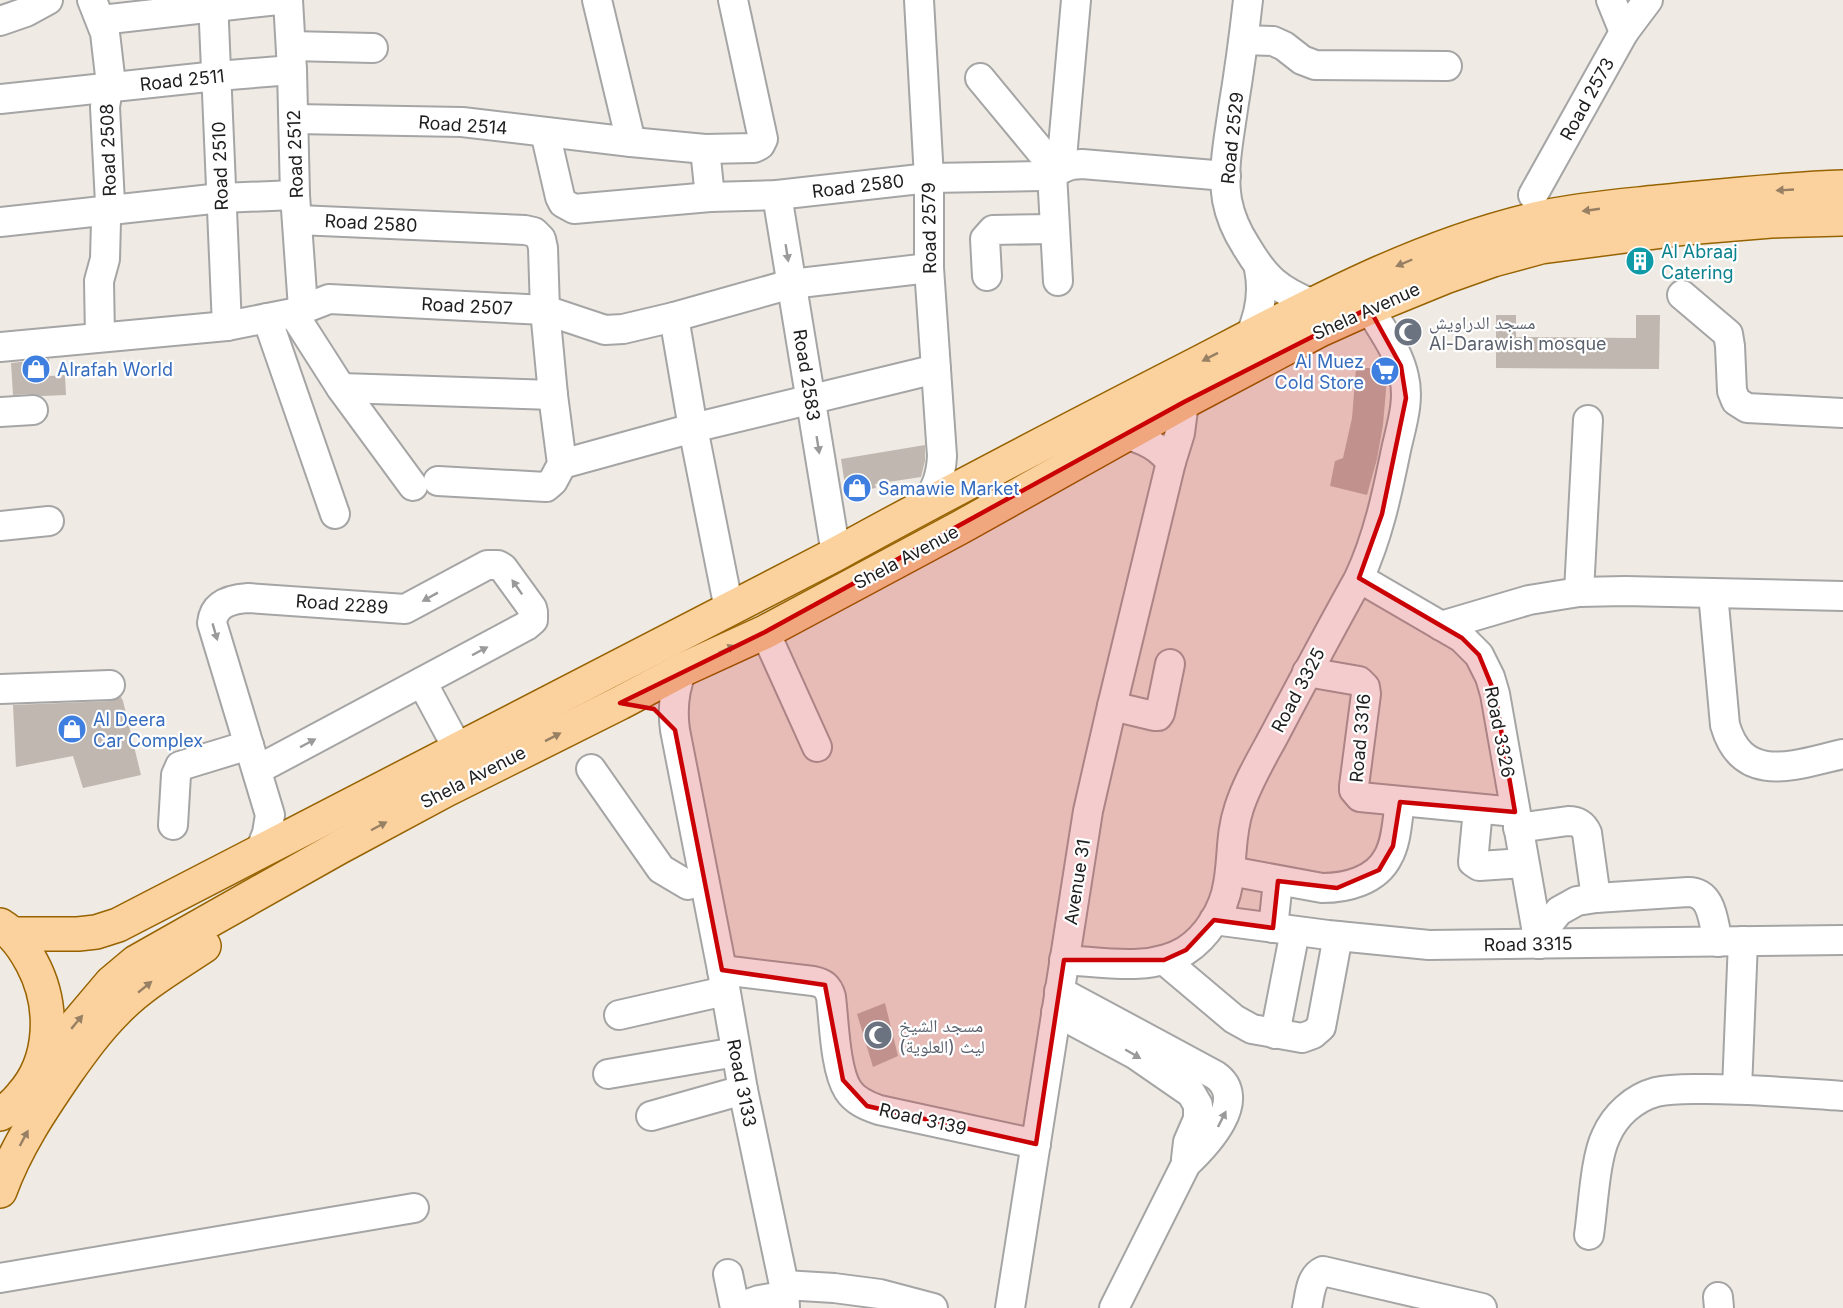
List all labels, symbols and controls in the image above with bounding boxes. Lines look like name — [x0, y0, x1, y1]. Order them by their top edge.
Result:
street label: Road 2573 — [1556, 54, 1618, 144]
street label: Road 2511 — [139, 65, 225, 95]
street label: Road 2529 — [1217, 91, 1247, 185]
street label: Road 2508 — [96, 103, 120, 197]
street label: Road 2512 — [283, 109, 307, 199]
street label: Road 2514 — [418, 111, 508, 139]
street label: Road 2510 — [208, 121, 232, 211]
street label: Road 2580 — [811, 170, 905, 202]
street label: Road 2579 — [918, 182, 940, 274]
one-way arrow — [1775, 185, 1794, 194]
one-way arrow — [1581, 206, 1600, 215]
street label: Road 2580 — [324, 210, 418, 236]
place label: Al Abraaj Catering — [1661, 241, 1738, 283]
one-way arrow — [782, 244, 791, 263]
building icon: Al Abraaj Catering — [1624, 245, 1656, 277]
one-way arrow — [1394, 258, 1412, 268]
street label: Shela Avenue — [1309, 278, 1423, 344]
street label: Road 2507 — [421, 293, 513, 319]
place label: مسجد الدراويش Al-Darawish mosque — [1429, 312, 1607, 354]
mosque icon: مسجد الدراويش Al-Darawish mosque — [1392, 316, 1424, 348]
street label: Road 2583 — [789, 328, 825, 422]
place label: Al Muez Cold Store — [1275, 351, 1364, 393]
one-way arrow — [1201, 352, 1218, 362]
shop icon: Alrafah World — [20, 353, 52, 385]
supermarket icon: Al Muez Cold Store — [1369, 355, 1401, 387]
place label: Alrafah World — [57, 359, 173, 380]
one-way arrow — [814, 436, 823, 455]
shop icon: Samawie Market — [841, 472, 873, 504]
place label: Samawie Market — [878, 478, 1020, 499]
street label: Shela Avenue — [850, 521, 962, 593]
one-way arrow — [511, 580, 523, 596]
street label: Road 2289 — [295, 590, 389, 618]
one-way arrow — [422, 591, 439, 601]
one-way arrow — [211, 623, 220, 641]
one-way arrow — [718, 644, 736, 654]
street label: Road 3325 — [1267, 644, 1329, 736]
one-way arrow — [472, 646, 489, 656]
street label: Road 3326 — [1481, 684, 1519, 780]
street label: Road 3316 — [1346, 693, 1374, 783]
place label: Al Deera Car Complex — [93, 709, 203, 751]
shop icon: Al Deera Car Complex — [56, 713, 88, 745]
one-way arrow — [544, 732, 561, 741]
one-way arrow — [300, 738, 317, 748]
street label: Shela Avenue — [417, 741, 529, 813]
one-way arrow — [371, 821, 388, 831]
street label: Avenue 31 — [1060, 838, 1094, 926]
street label: Road 3315 — [1483, 933, 1573, 955]
one-way arrow — [137, 980, 153, 993]
one-way arrow — [71, 1014, 84, 1030]
place label: مسجد الشيخ ليث (العلوية) — [899, 1015, 985, 1057]
mosque icon: مسجد الشيخ ليث (العلوية) — [862, 1019, 894, 1051]
street label: Road 3133 — [723, 1037, 761, 1129]
one-way arrow — [1125, 1049, 1142, 1059]
street label: Road 3139 — [877, 1099, 969, 1139]
one-way arrow — [1217, 1110, 1226, 1127]
one-way arrow — [19, 1129, 29, 1146]

